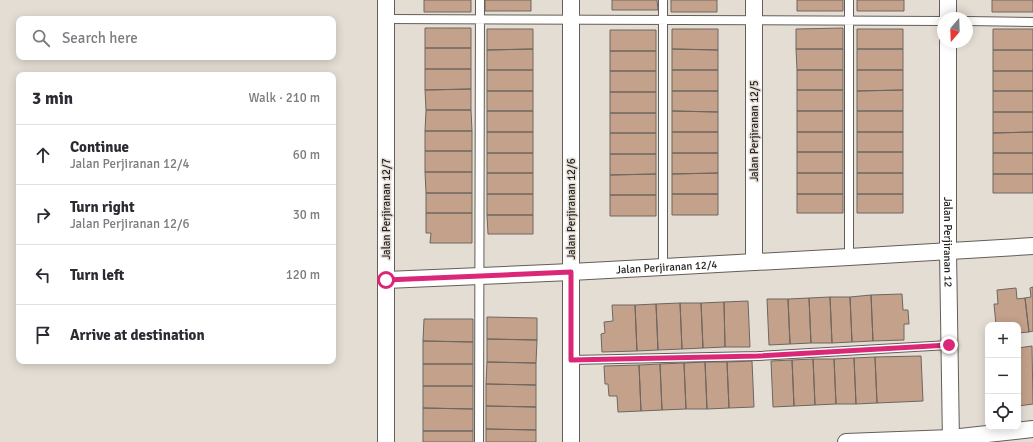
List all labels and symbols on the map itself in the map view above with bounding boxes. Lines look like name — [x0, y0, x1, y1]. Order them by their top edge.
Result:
north arrow — [937, 12, 973, 48]
street label: Jalan Perjiranan 12/5 — [748, 80, 761, 182]
street label: Jalan Perjiranan 12/7 — [380, 158, 393, 260]
street label: Jalan Perjiranan 12/6 — [565, 158, 578, 260]
street label: Jalan Perjiranan 12 — [941, 197, 955, 288]
street label: Jalan Perjiranan 12/4 — [616, 258, 718, 277]
route start — [377, 271, 395, 289]
route end — [940, 336, 958, 354]

